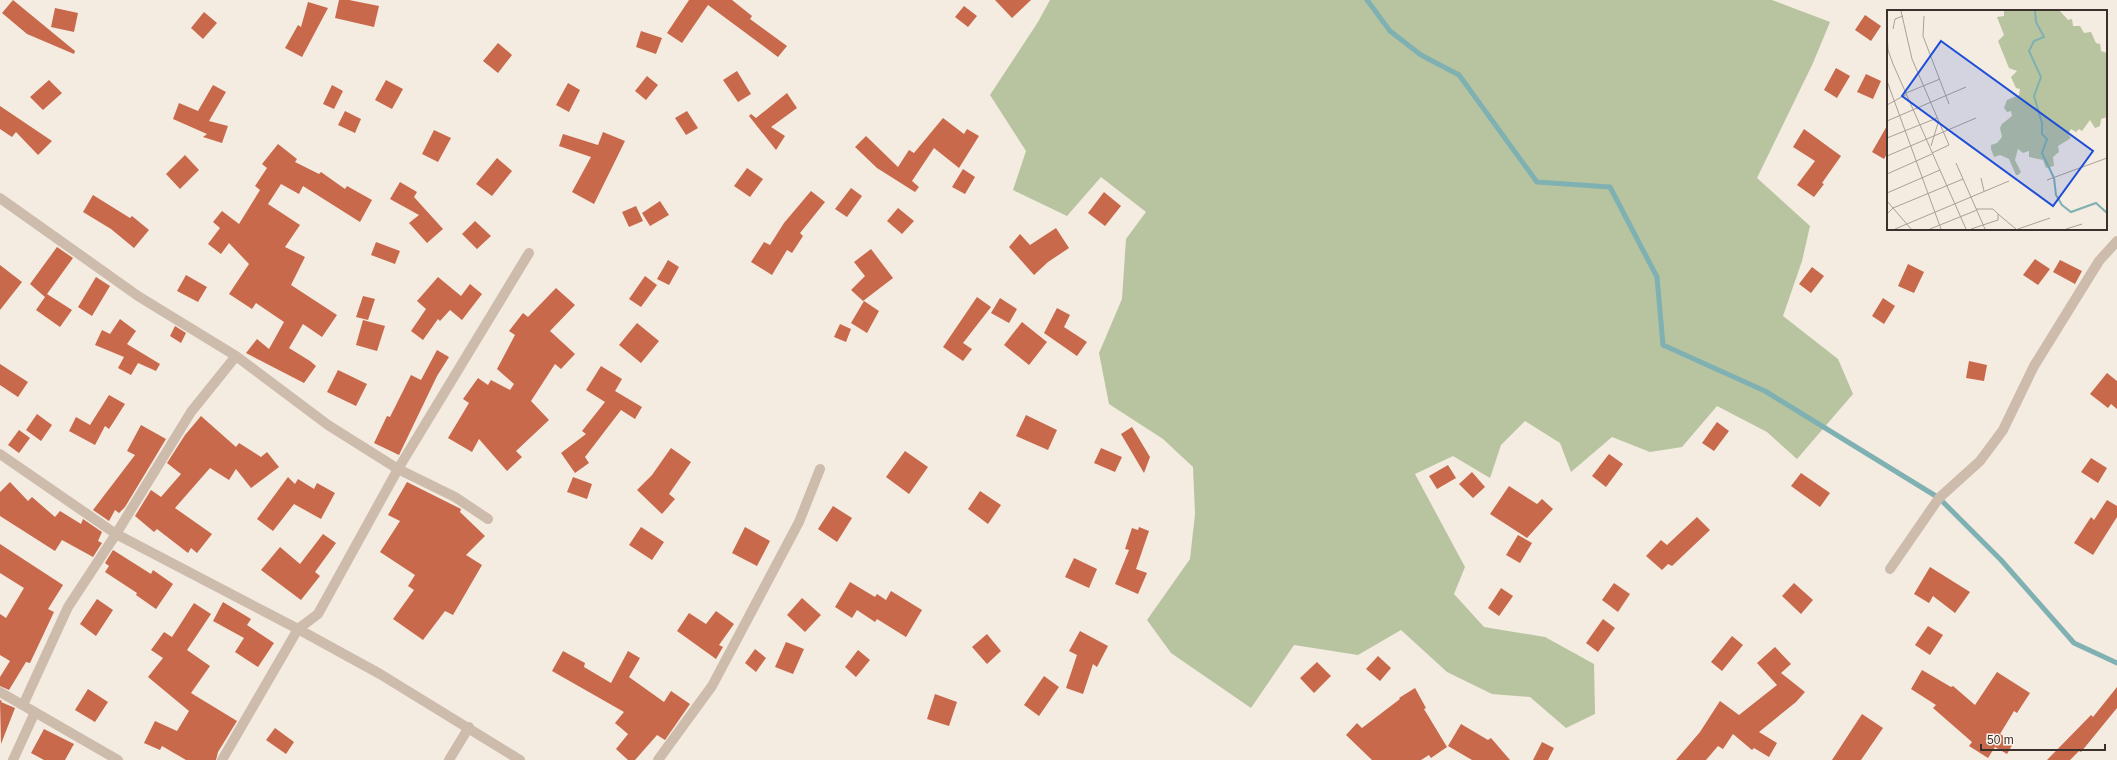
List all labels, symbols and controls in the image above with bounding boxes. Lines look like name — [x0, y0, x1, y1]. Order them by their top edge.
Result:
inset map — [1887, 10, 2107, 230]
scale bar — [1981, 726, 2105, 752]
text: 50 m — [1987, 733, 2014, 747]

